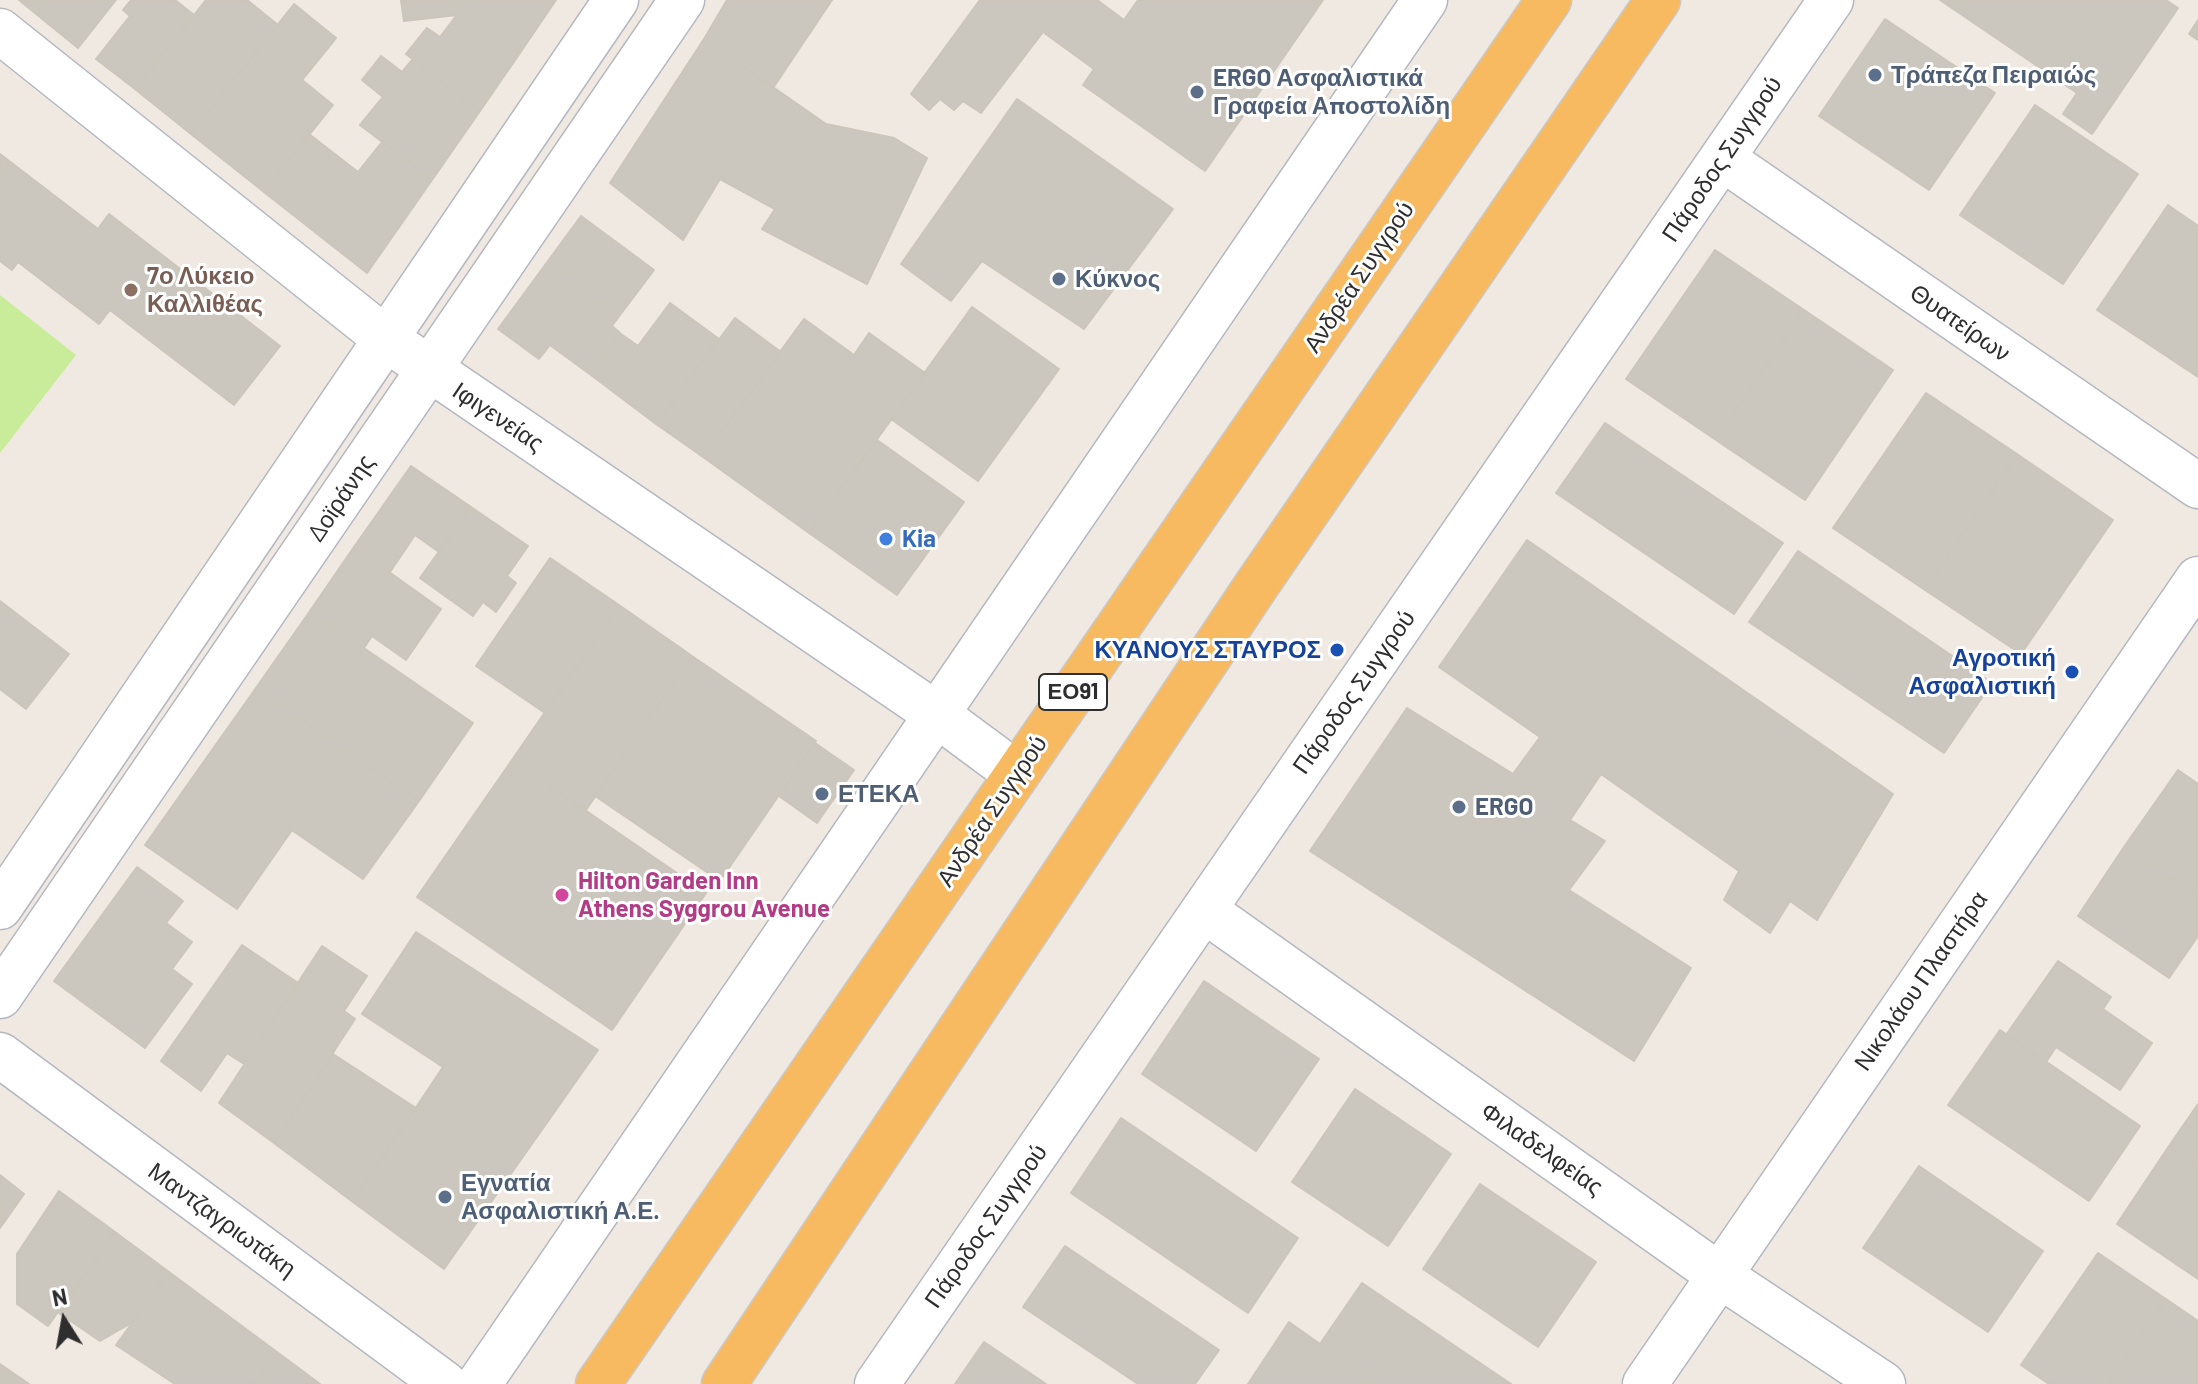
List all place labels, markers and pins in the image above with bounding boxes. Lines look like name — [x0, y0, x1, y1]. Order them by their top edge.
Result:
place label: Τράπεζα Πειραιώς — [1891, 61, 2096, 89]
place label: ERGO Ασφαλιστικά Γραφεία Αποστολίδη — [1213, 64, 1450, 120]
marker: Τράπεζα Πειραιώς — [1866, 66, 1884, 84]
marker: ERGO Ασφαλιστικά Γραφεία Αποστολίδη — [1188, 83, 1206, 101]
place label: 7ο Λύκειο Καλλιθέας — [147, 262, 263, 318]
place label: Κύκνος — [1075, 265, 1160, 293]
marker: Κύκνος — [1050, 270, 1068, 288]
marker: 7ο Λύκειο Καλλιθέας — [122, 281, 140, 299]
place label: Kia — [902, 525, 936, 553]
marker: Kia — [877, 530, 895, 548]
place label: ΚΥΑΝΟΥΣ ΣΤΑΥΡΟΣ — [1094, 636, 1321, 664]
marker: ΚΥΑΝΟΥΣ ΣΤΑΥΡΟΣ — [1328, 641, 1346, 659]
place label: Αγροτική Ασφαλιστική — [1908, 644, 2056, 700]
marker: Αγροτική Ασφαλιστική — [2063, 663, 2081, 681]
place label: ΕΤΕΚΑ — [838, 780, 919, 808]
marker: ΕΤΕΚΑ — [813, 785, 831, 803]
place label: ERGO — [1475, 793, 1533, 821]
marker: ERGO — [1450, 798, 1468, 816]
place label: Hilton Garden Inn Athens Syggrou Avenue — [578, 867, 830, 923]
marker: Hilton Garden Inn Athens Syggrou Avenue — [553, 886, 571, 904]
place label: Εγνατία Ασφαλιστική Α.Ε. — [461, 1169, 660, 1225]
marker: Εγνατία Ασφαλιστική Α.Ε. — [436, 1188, 454, 1206]

